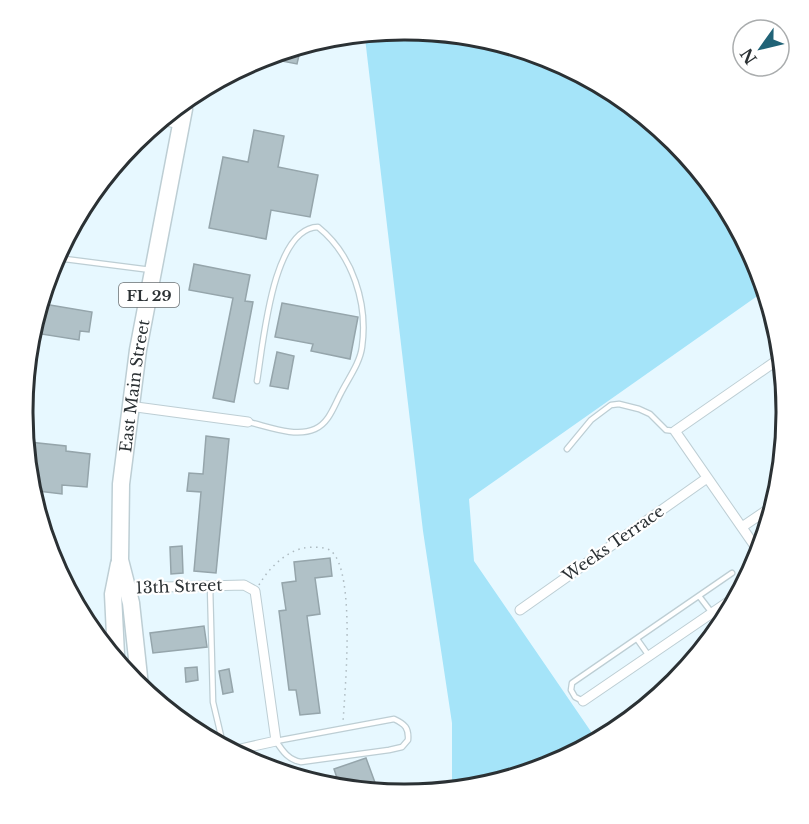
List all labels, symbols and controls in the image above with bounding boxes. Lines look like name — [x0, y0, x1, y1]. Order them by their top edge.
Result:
north arrow — [731, 18, 791, 78]
text: N — [736, 45, 761, 68]
road number: FL 29 — [119, 283, 179, 307]
street label: East Main Street — [115, 318, 154, 453]
street label: Weeks Terrace — [558, 501, 668, 586]
street label: 13th Street — [135, 574, 223, 598]

